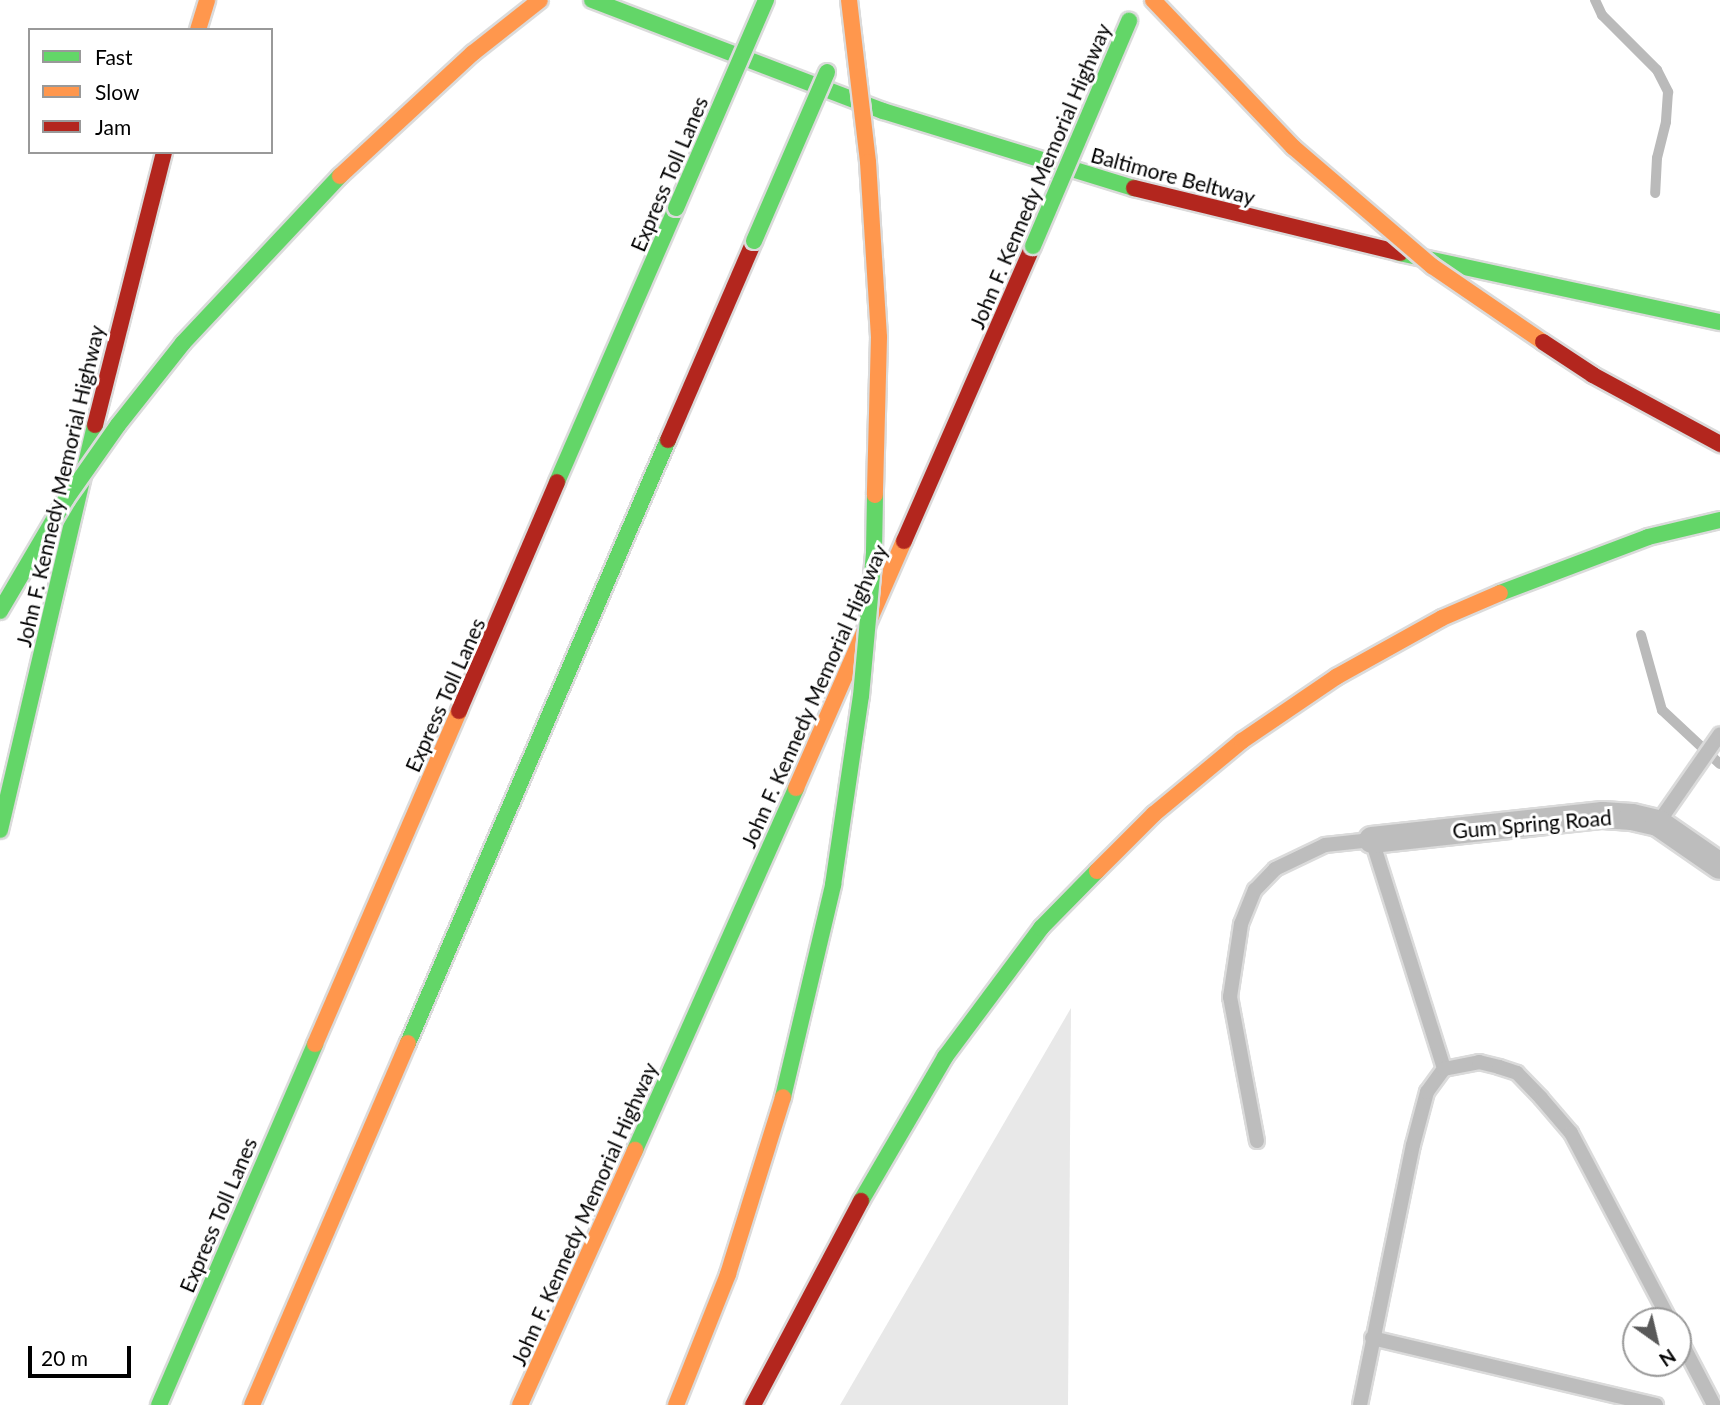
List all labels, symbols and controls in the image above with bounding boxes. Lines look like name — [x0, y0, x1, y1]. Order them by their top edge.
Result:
street label: John F. Kennedy Memorial Highway — [964, 19, 1116, 333]
legend — [28, 28, 273, 154]
text: Fast — [95, 44, 132, 69]
text: Slow — [95, 79, 139, 104]
street label: Express Toll Lanes — [625, 93, 713, 255]
text: Jam — [95, 114, 131, 139]
street label: Baltimore Beltway — [1088, 142, 1258, 210]
street label: John F. Kennedy Memorial Highway — [11, 322, 109, 650]
street label: John F. Kennedy Memorial Highway — [735, 540, 893, 852]
street label: Express Toll Lanes — [400, 614, 490, 776]
street label: Gum Spring Road — [1451, 804, 1613, 844]
street label: John F. Kennedy Memorial Highway — [505, 1058, 663, 1370]
street label: Express Toll Lanes — [174, 1134, 262, 1296]
north arrow — [1622, 1307, 1692, 1377]
scale bar — [32, 1332, 135, 1376]
text: 20 m — [41, 1345, 88, 1370]
text: N — [1655, 1345, 1680, 1372]

